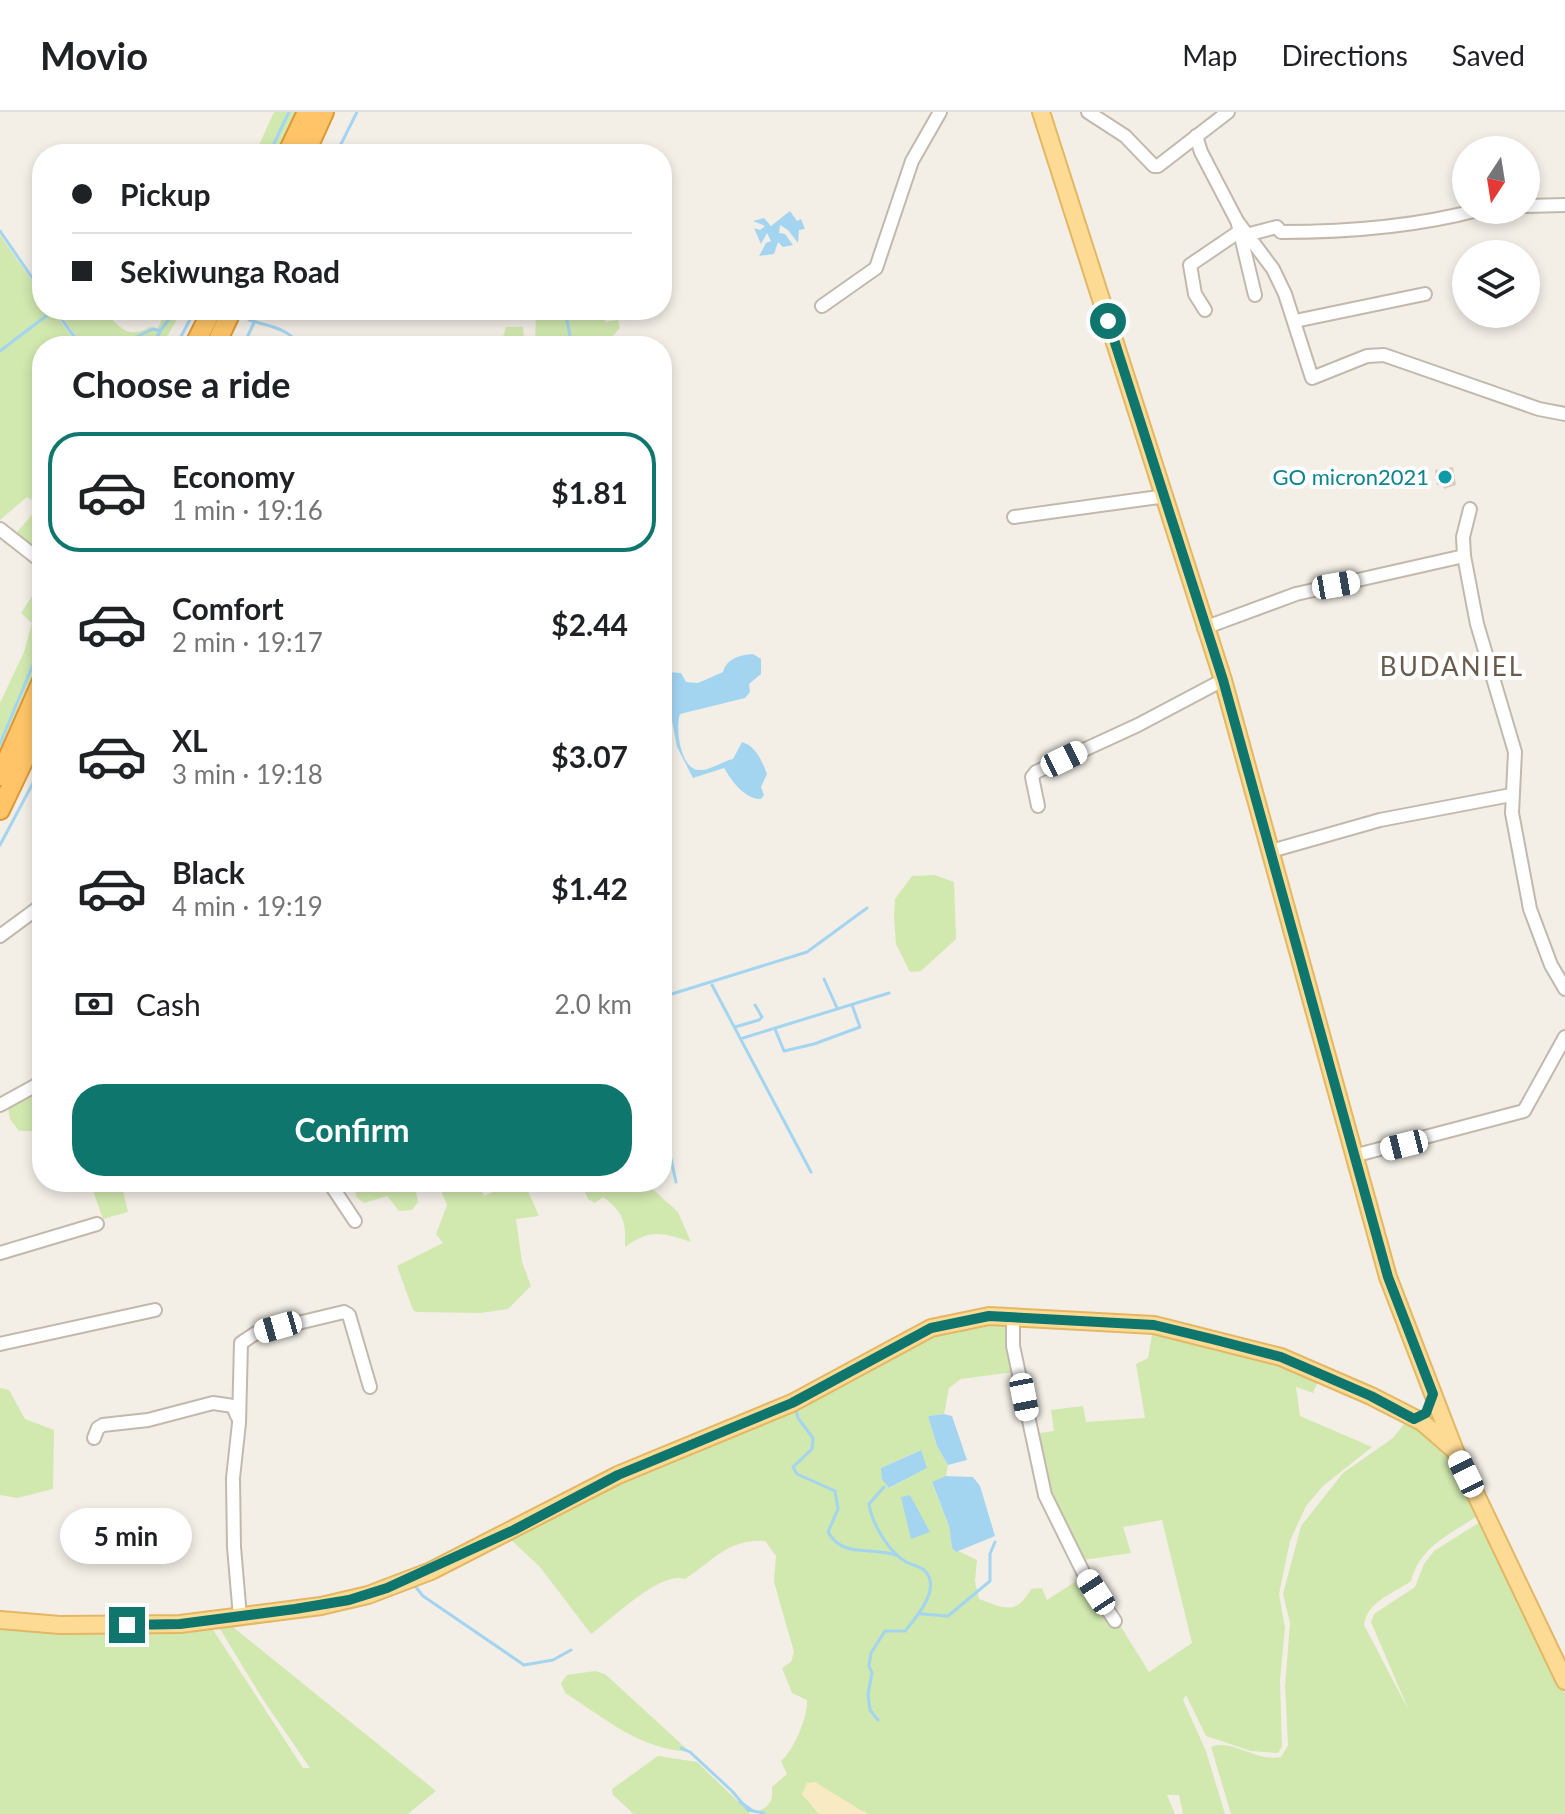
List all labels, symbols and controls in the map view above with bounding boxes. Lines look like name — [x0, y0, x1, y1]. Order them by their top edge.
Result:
text: Movio — [40, 32, 148, 78]
text: Map — [1182, 38, 1237, 72]
text: Directions — [1281, 38, 1408, 72]
text: Saved — [1452, 38, 1525, 72]
north arrow — [1452, 136, 1540, 224]
map controls — [1452, 136, 1540, 328]
text: Pickup — [120, 176, 211, 212]
button: layers — [1452, 240, 1540, 328]
text: Sekiwunga Road — [120, 253, 340, 289]
route start — [1090, 303, 1126, 339]
text: Choose a ride — [72, 362, 291, 406]
icon: car — [76, 456, 148, 528]
text: Economy — [172, 458, 295, 494]
place label: GO micron2021 — [1272, 463, 1429, 490]
marker: GO micron2021 — [1436, 468, 1454, 486]
text: $1.81 — [551, 474, 628, 510]
text: 1 min · 19:16 — [172, 494, 323, 526]
car — [1310, 569, 1362, 601]
icon: car — [76, 588, 148, 660]
text: Comfort — [172, 590, 284, 626]
text: $2.44 — [551, 606, 628, 642]
text: 2 min · 19:17 — [172, 626, 323, 658]
district label: BUDANIEL — [1380, 650, 1524, 682]
icon: car — [76, 720, 148, 792]
text: XL — [172, 722, 208, 758]
text: $3.07 — [551, 738, 628, 774]
car — [1037, 738, 1091, 780]
text: 3 min · 19:18 — [172, 758, 323, 790]
icon: car — [76, 852, 148, 924]
text: Black — [172, 854, 245, 890]
text: $1.42 — [551, 870, 628, 906]
text: 4 min · 19:19 — [172, 890, 323, 922]
icon: cash — [72, 982, 116, 1026]
text: Cash — [136, 986, 201, 1022]
text: 2.0 km — [554, 988, 632, 1020]
button: Confirm — [72, 1084, 632, 1176]
car — [1378, 1128, 1430, 1162]
car — [252, 1309, 304, 1345]
car — [1008, 1371, 1040, 1423]
car — [1445, 1447, 1487, 1501]
callout: 5 min — [61, 1509, 193, 1565]
text: 5 min — [94, 1520, 158, 1552]
car — [1073, 1565, 1119, 1619]
route end — [109, 1607, 145, 1643]

